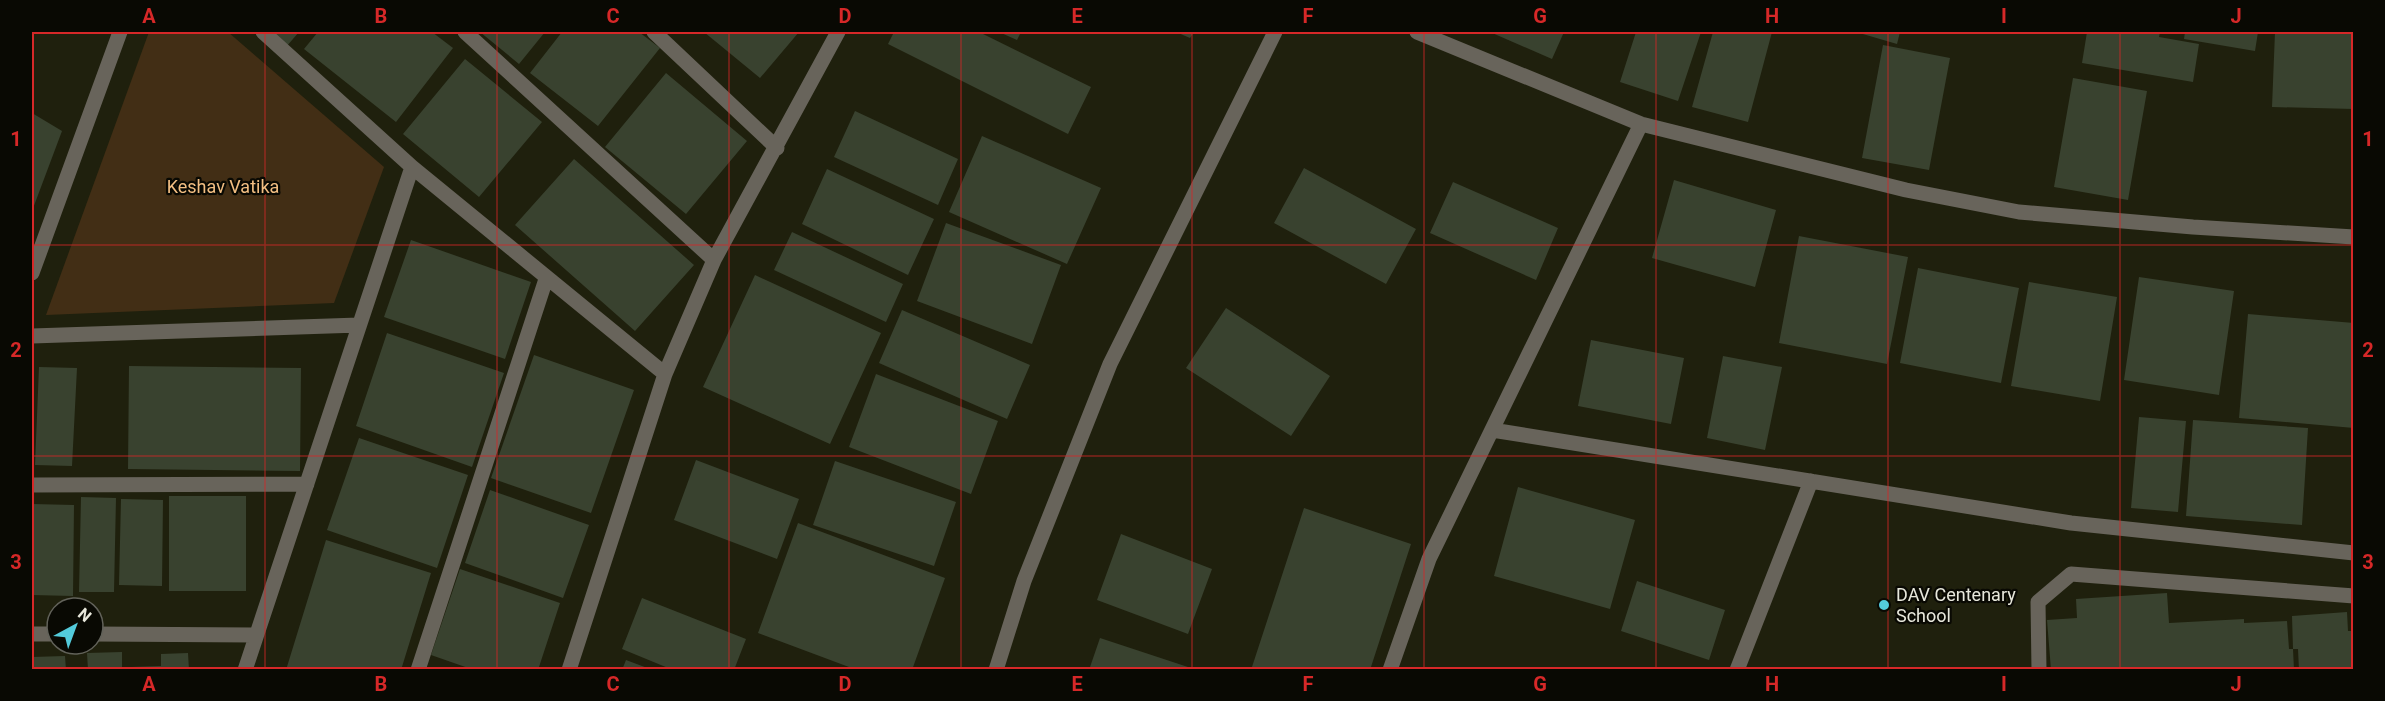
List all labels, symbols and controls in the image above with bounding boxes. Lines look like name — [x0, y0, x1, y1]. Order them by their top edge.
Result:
text: A — [142, 4, 156, 28]
text: B — [375, 4, 387, 28]
text: C — [606, 4, 620, 28]
text: D — [839, 4, 852, 28]
text: E — [1071, 4, 1083, 28]
text: F — [1303, 4, 1314, 28]
text: G — [1533, 4, 1547, 28]
text: H — [1765, 4, 1779, 28]
text: I — [2001, 4, 2007, 28]
text: J — [2230, 4, 2242, 28]
text: 1 — [10, 127, 22, 151]
text: 1 — [2362, 127, 2374, 151]
park label: Keshav Vatika — [167, 176, 279, 197]
text: 2 — [10, 338, 22, 362]
text: 2 — [2362, 338, 2374, 362]
text: 3 — [10, 550, 22, 574]
text: 3 — [2362, 550, 2374, 574]
place label: DAV Centenary School — [1896, 584, 2016, 626]
north arrow — [45, 596, 105, 656]
marker: DAV Centenary School — [1877, 598, 1891, 612]
text: N — [74, 604, 95, 626]
text: A — [142, 672, 156, 696]
text: B — [375, 672, 387, 696]
text: C — [606, 672, 620, 696]
text: D — [839, 672, 852, 696]
text: E — [1071, 672, 1083, 696]
text: F — [1303, 672, 1314, 696]
text: G — [1533, 672, 1547, 696]
text: H — [1765, 672, 1779, 696]
text: I — [2001, 672, 2007, 696]
text: J — [2230, 672, 2242, 696]

